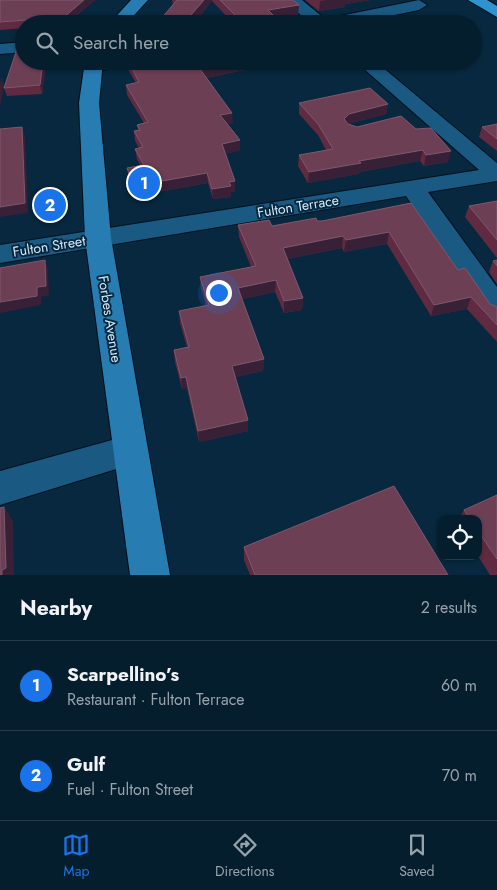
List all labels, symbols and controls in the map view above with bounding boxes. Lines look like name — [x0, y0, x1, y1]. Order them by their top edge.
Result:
search box — [15, 15, 482, 70]
icon: search — [33, 29, 61, 57]
text: Search here — [73, 29, 169, 56]
pin: 1 — [128, 164, 160, 202]
pin: 2 — [34, 186, 66, 224]
street label: Fulton Terrace — [256, 190, 340, 222]
street label: Fulton Street — [11, 230, 87, 262]
street label: Forbes Avenue — [93, 274, 127, 364]
your location — [206, 280, 232, 306]
map controls — [437, 515, 482, 560]
button: locate — [437, 515, 482, 560]
text: Nearby — [20, 593, 92, 623]
text: 2 results — [421, 596, 477, 619]
text: Scarpellino’s — [67, 661, 179, 688]
text: 1 — [32, 674, 40, 697]
text: 60 m — [441, 674, 477, 697]
text: Restaurant · Fulton Terrace — [67, 688, 245, 711]
text: Gulf — [67, 751, 105, 778]
text: 2 — [31, 764, 41, 787]
text: 70 m — [442, 764, 477, 787]
text: Fuel · Fulton Street — [67, 778, 193, 801]
tab: Map — [62, 831, 90, 881]
tab: Directions — [215, 831, 274, 881]
tab: Saved — [399, 831, 435, 881]

